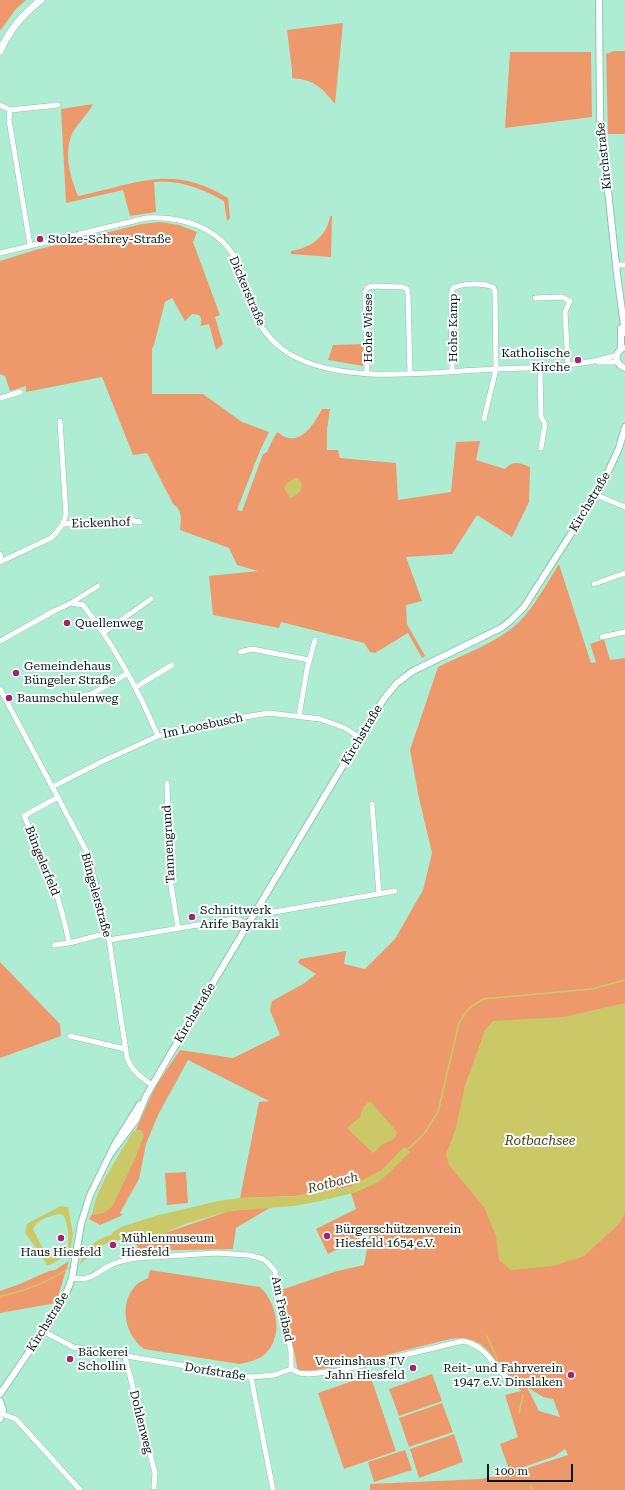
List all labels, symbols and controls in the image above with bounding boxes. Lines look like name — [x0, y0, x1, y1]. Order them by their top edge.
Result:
street label: Kirchstraße — [593, 122, 615, 190]
place label: Stolze-Schrey-Straße — [48, 232, 171, 246]
marker: Stolze-Schrey-Straße — [35, 234, 45, 244]
street label: Dickerstraße — [226, 254, 268, 328]
street label: Hohe Wiese — [361, 293, 375, 363]
street label: Hohe Kamp — [446, 294, 460, 362]
place label: Katholische Kirche — [501, 346, 570, 374]
marker: Katholische Kirche — [573, 355, 583, 365]
street label: Kirchstraße — [566, 469, 614, 535]
street label: Eickenhof — [71, 515, 131, 531]
place label: Quellenweg — [75, 616, 143, 630]
marker: Quellenweg — [62, 618, 72, 628]
place label: Gemeindehaus Büngeler Straße — [24, 659, 116, 687]
marker: Gemeindehaus Büngeler Straße — [11, 668, 21, 678]
place label: Baumschulenweg — [17, 691, 118, 705]
marker: Baumschulenweg — [4, 693, 14, 703]
street label: Kirchstraße — [338, 702, 386, 768]
street label: Im Loosbusch — [162, 710, 244, 742]
street label: Tannengrund — [160, 805, 178, 883]
street label: Büngelerfeld — [21, 824, 63, 898]
street label: Büngelerstraße — [78, 851, 114, 939]
place label: Schnittwerk Arife Bayrakli — [200, 903, 279, 931]
marker: Schnittwerk Arife Bayrakli — [187, 912, 197, 922]
street label: Kirchstraße — [171, 980, 219, 1046]
water label: Rotbachsee — [505, 1133, 575, 1149]
water label: Rotbach — [306, 1169, 360, 1197]
place label: Bürgerschützenverein Hiesfeld 1654 e.V. — [335, 1222, 461, 1250]
place label: Mühlenmuseum Hiesfeld — [121, 1231, 214, 1259]
marker: Bürgerschützenverein Hiesfeld 1654 e.V. — [322, 1231, 332, 1241]
marker: Haus Hiesfeld — [56, 1233, 66, 1243]
marker: Mühlenmuseum Hiesfeld — [108, 1240, 118, 1250]
place label: Haus Hiesfeld — [20, 1245, 102, 1259]
street label: Am Freibad — [268, 1275, 296, 1343]
street label: Kirchstraße — [24, 1290, 72, 1354]
place label: Bäckerei Schollin — [78, 1345, 128, 1373]
marker: Bäckerei Schollin — [65, 1354, 75, 1364]
place label: Vereinshaus TV Jahn Hiesfeld — [315, 1354, 405, 1382]
street label: Dorfstraße — [183, 1360, 247, 1384]
place label: Reit- und Fahrverein 1947 e.V. Dinslaken — [443, 1361, 563, 1389]
marker: Vereinshaus TV Jahn Hiesfeld — [408, 1363, 418, 1373]
marker: Reit- und Fahrverein 1947 e.V. Dinslaken — [566, 1370, 576, 1380]
street label: Dohlenweg — [126, 1389, 156, 1455]
scale bar — [489, 1456, 575, 1482]
text: 100 m — [494, 1464, 528, 1478]

